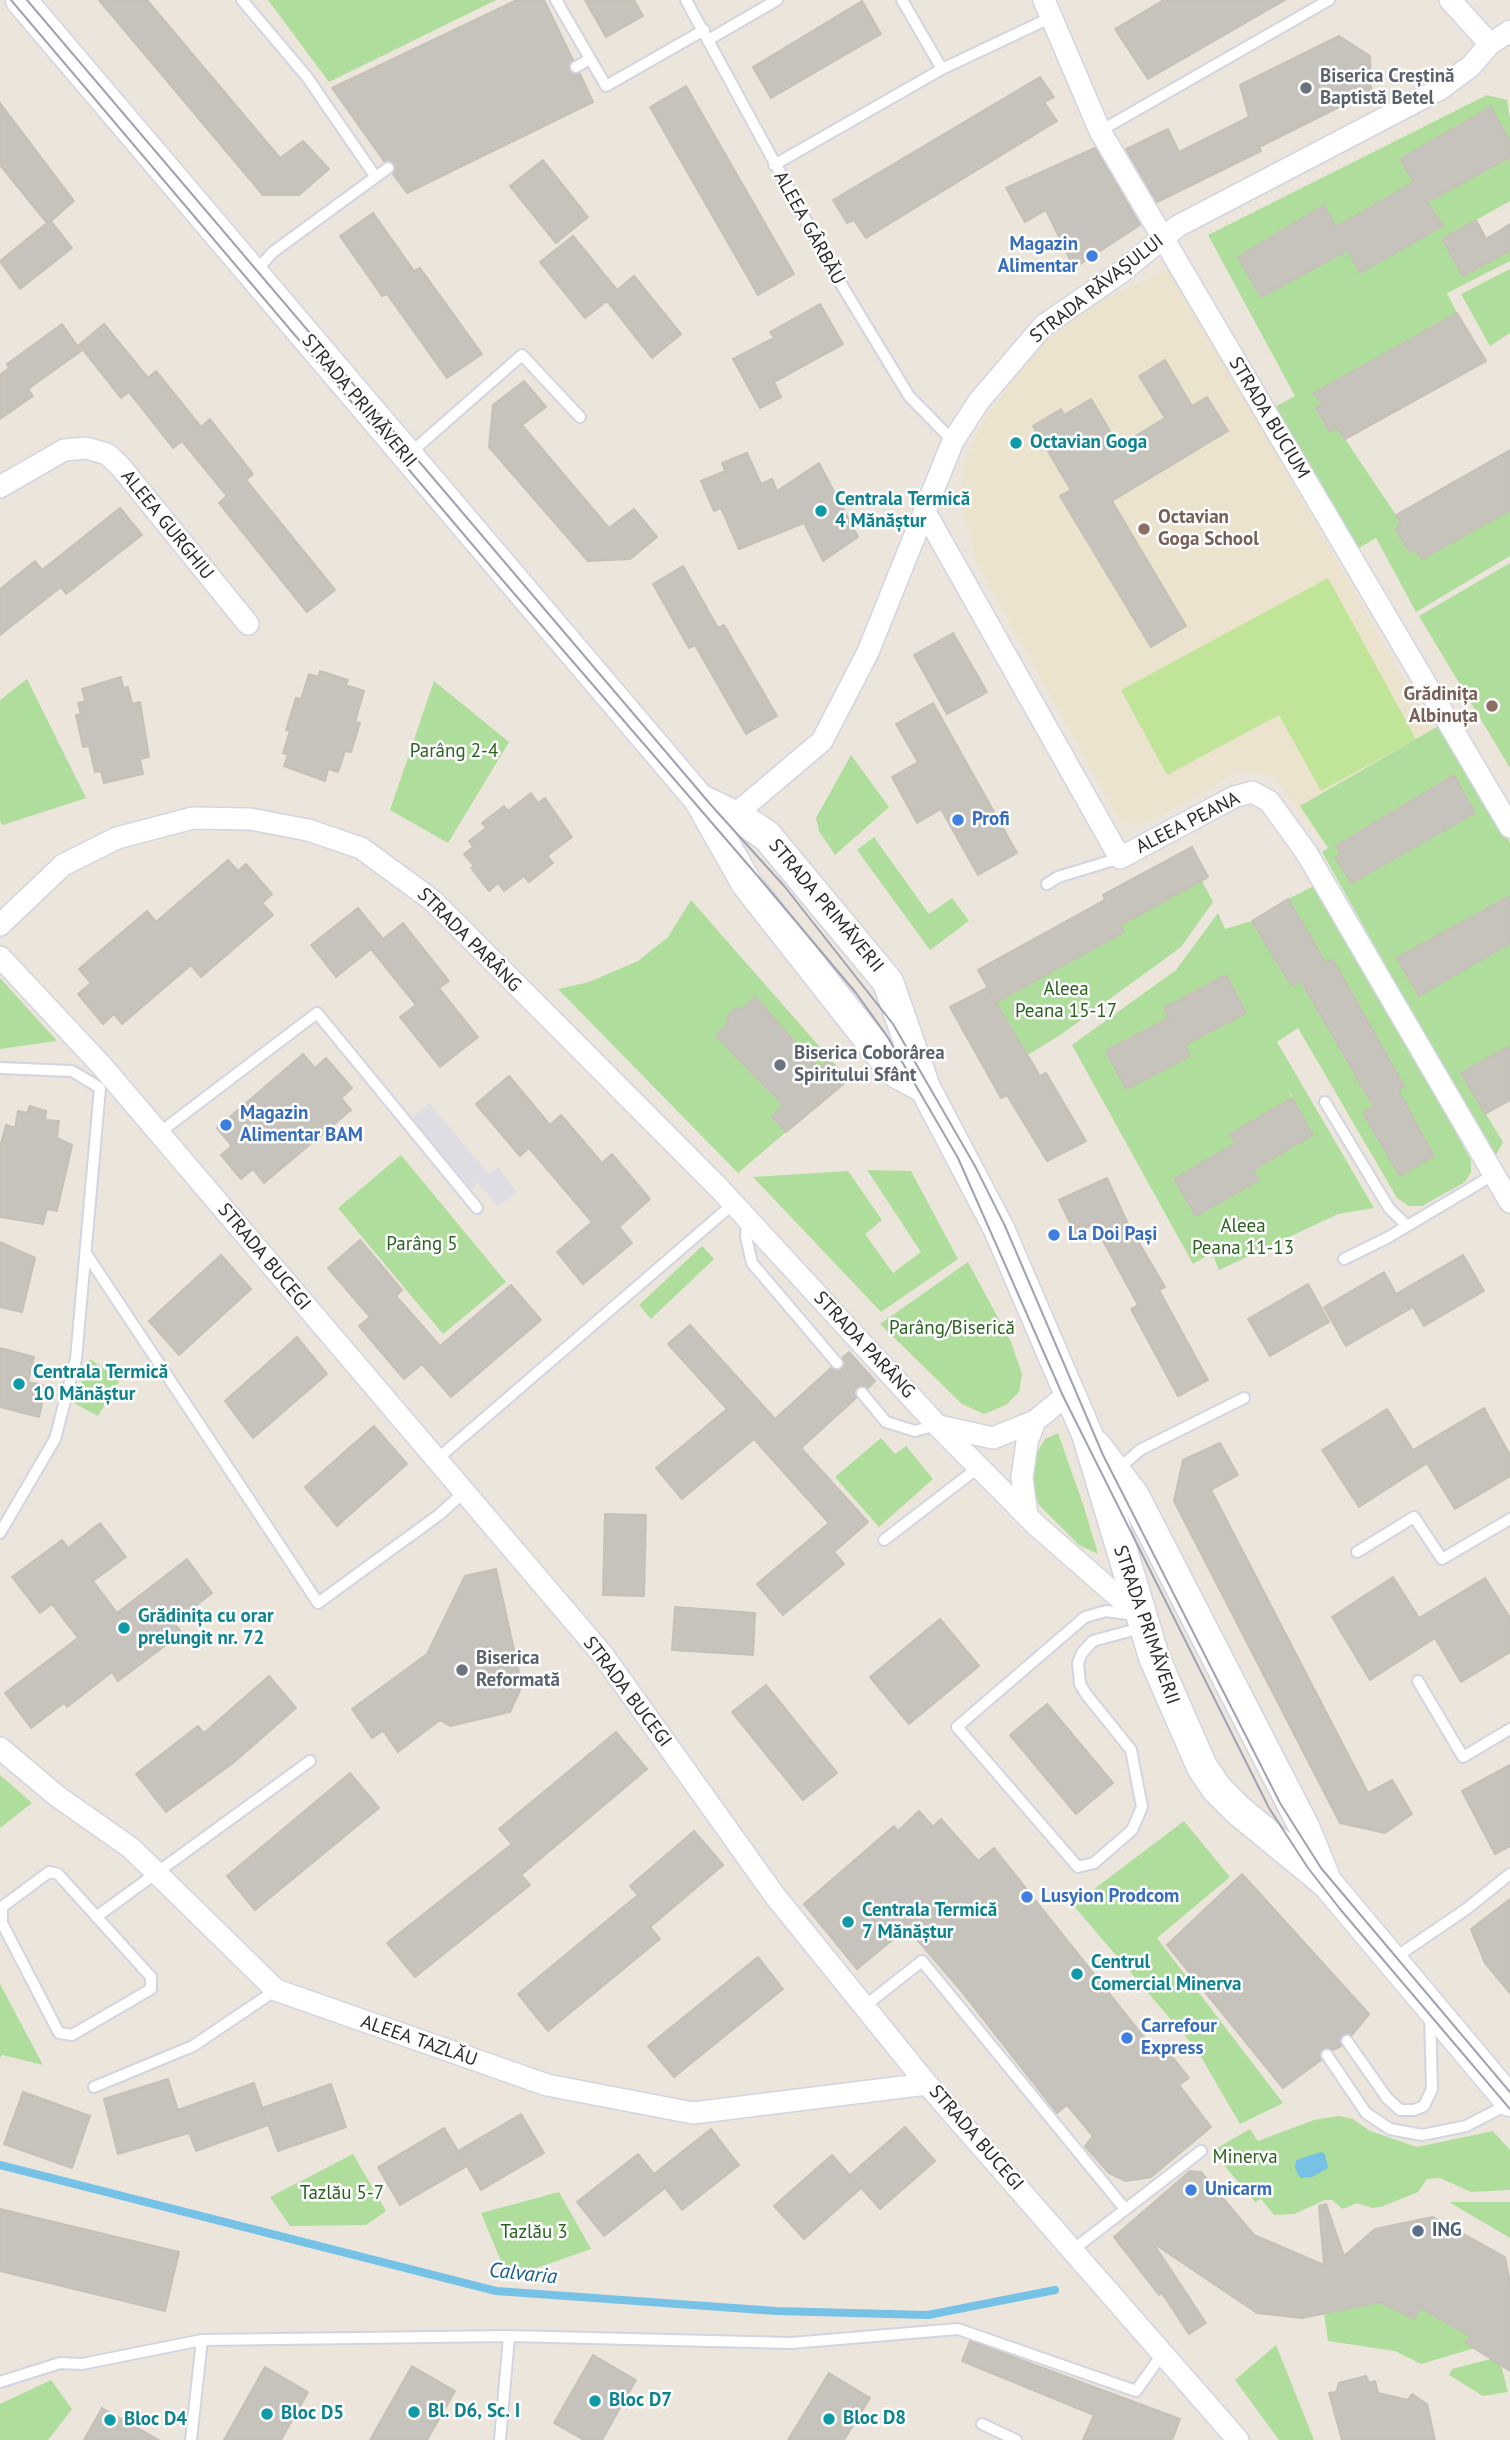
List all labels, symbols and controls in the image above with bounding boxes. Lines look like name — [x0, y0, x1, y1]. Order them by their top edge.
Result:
place label: Biserica Creștină Baptistă Betel — [1320, 66, 1455, 110]
marker: Biserica Creștină Baptistă Betel — [1298, 80, 1314, 96]
street label: ALEEA GÂRBĂU — [768, 167, 850, 289]
street label: STRADA RĂVAȘULUI — [1026, 230, 1168, 348]
place label: Magazin Alimentar — [998, 234, 1078, 278]
marker: Magazin Alimentar — [1084, 248, 1100, 264]
street label: STRADA PRIMĂVERII — [297, 330, 421, 472]
street label: STRADA BUCIUM — [1224, 353, 1314, 483]
place label: Octavian Goga — [1030, 432, 1147, 454]
marker: Octavian Goga — [1008, 435, 1024, 451]
street label: ALEEA GURGHIU — [116, 466, 218, 584]
place label: Centrala Termică 4 Mănăștur — [835, 489, 970, 533]
marker: Centrala Termică 4 Mănăștur — [813, 503, 829, 519]
place label: Octavian Goga School — [1158, 507, 1259, 551]
marker: Octavian Goga School — [1136, 521, 1152, 537]
place label: Grădinița Albinuța — [1403, 684, 1478, 728]
marker: Grădinița Albinuța — [1484, 698, 1500, 714]
park label: Parâng 2-4 — [410, 741, 498, 763]
street label: ALEEA PEANA — [1132, 787, 1244, 859]
place label: Profi — [972, 809, 1010, 831]
marker: Profi — [950, 812, 966, 828]
street label: STRADA PRIMĂVERII — [764, 835, 888, 977]
street label: STRADA PARÂNG — [412, 883, 526, 997]
park label: Aleea Peana 15-17 — [1015, 979, 1117, 1023]
place label: Biserica Coborârea Spiritului Sfânt — [794, 1043, 945, 1087]
marker: Biserica Coborârea Spiritului Sfânt — [772, 1057, 788, 1073]
place label: Magazin Alimentar BAM — [240, 1103, 363, 1147]
marker: Magazin Alimentar BAM — [218, 1117, 234, 1133]
street label: STRADA BUCEGI — [213, 1199, 315, 1315]
park label: Aleea Peana 11-13 — [1192, 1216, 1294, 1260]
place label: La Doi Pași — [1068, 1224, 1157, 1246]
marker: La Doi Pași — [1046, 1227, 1062, 1243]
park label: Parâng 5 — [386, 1234, 458, 1256]
street label: STRADA PARÂNG — [809, 1287, 919, 1403]
park label: Parâng/Biserică — [889, 1318, 1015, 1340]
place label: Centrala Termică 10 Mănăștur — [33, 1362, 168, 1406]
marker: Centrala Termică 10 Mănăștur — [11, 1376, 27, 1392]
street label: STRADA PRIMĂVERII — [1108, 1542, 1184, 1708]
place label: Grădinița cu orar prelungit nr. 72 — [138, 1606, 274, 1650]
marker: Grădinița cu orar prelungit nr. 72 — [116, 1620, 132, 1636]
street label: STRADA BUCEGI — [578, 1632, 676, 1752]
place label: Biserica Reformată — [476, 1648, 560, 1692]
marker: Biserica Reformată — [454, 1662, 470, 1678]
place label: Lusyion Prodcom — [1041, 1886, 1179, 1908]
marker: Lusyion Prodcom — [1019, 1889, 1035, 1905]
place label: Centrala Termică 7 Mănăștur — [862, 1900, 997, 1944]
marker: Centrala Termică 7 Mănăștur — [840, 1914, 856, 1930]
place label: Centrul Comercial Minerva — [1091, 1952, 1241, 1996]
marker: Centrul Comercial Minerva — [1069, 1966, 1085, 1982]
street label: ALEEA TAZLĂU — [358, 2010, 480, 2072]
place label: Carrefour Express — [1141, 2016, 1217, 2060]
marker: Carrefour Express — [1119, 2030, 1135, 2046]
street label: STRADA BUCEGI — [924, 2081, 1028, 2195]
park label: Minerva — [1212, 2147, 1278, 2169]
place label: Unicarm — [1205, 2179, 1272, 2201]
marker: Unicarm — [1183, 2182, 1199, 2198]
park label: Tazlău 5-7 — [300, 2183, 384, 2205]
place label: ING — [1432, 2220, 1461, 2242]
park label: Tazlău 3 — [500, 2222, 568, 2244]
marker: ING — [1410, 2223, 1426, 2239]
water label: Calvaria — [488, 2258, 558, 2290]
place label: Bloc D7 — [609, 2390, 672, 2412]
marker: Bloc D7 — [587, 2393, 603, 2409]
place label: Bl. D6, Sc. I — [428, 2401, 520, 2423]
place label: Bloc D5 — [281, 2403, 344, 2425]
marker: Bl. D6, Sc. I — [406, 2404, 422, 2420]
marker: Bloc D5 — [259, 2406, 275, 2422]
place label: Bloc D8 — [843, 2408, 906, 2430]
place label: Bloc D4 — [124, 2409, 187, 2431]
marker: Bloc D8 — [821, 2411, 837, 2427]
marker: Bloc D4 — [102, 2412, 118, 2428]

